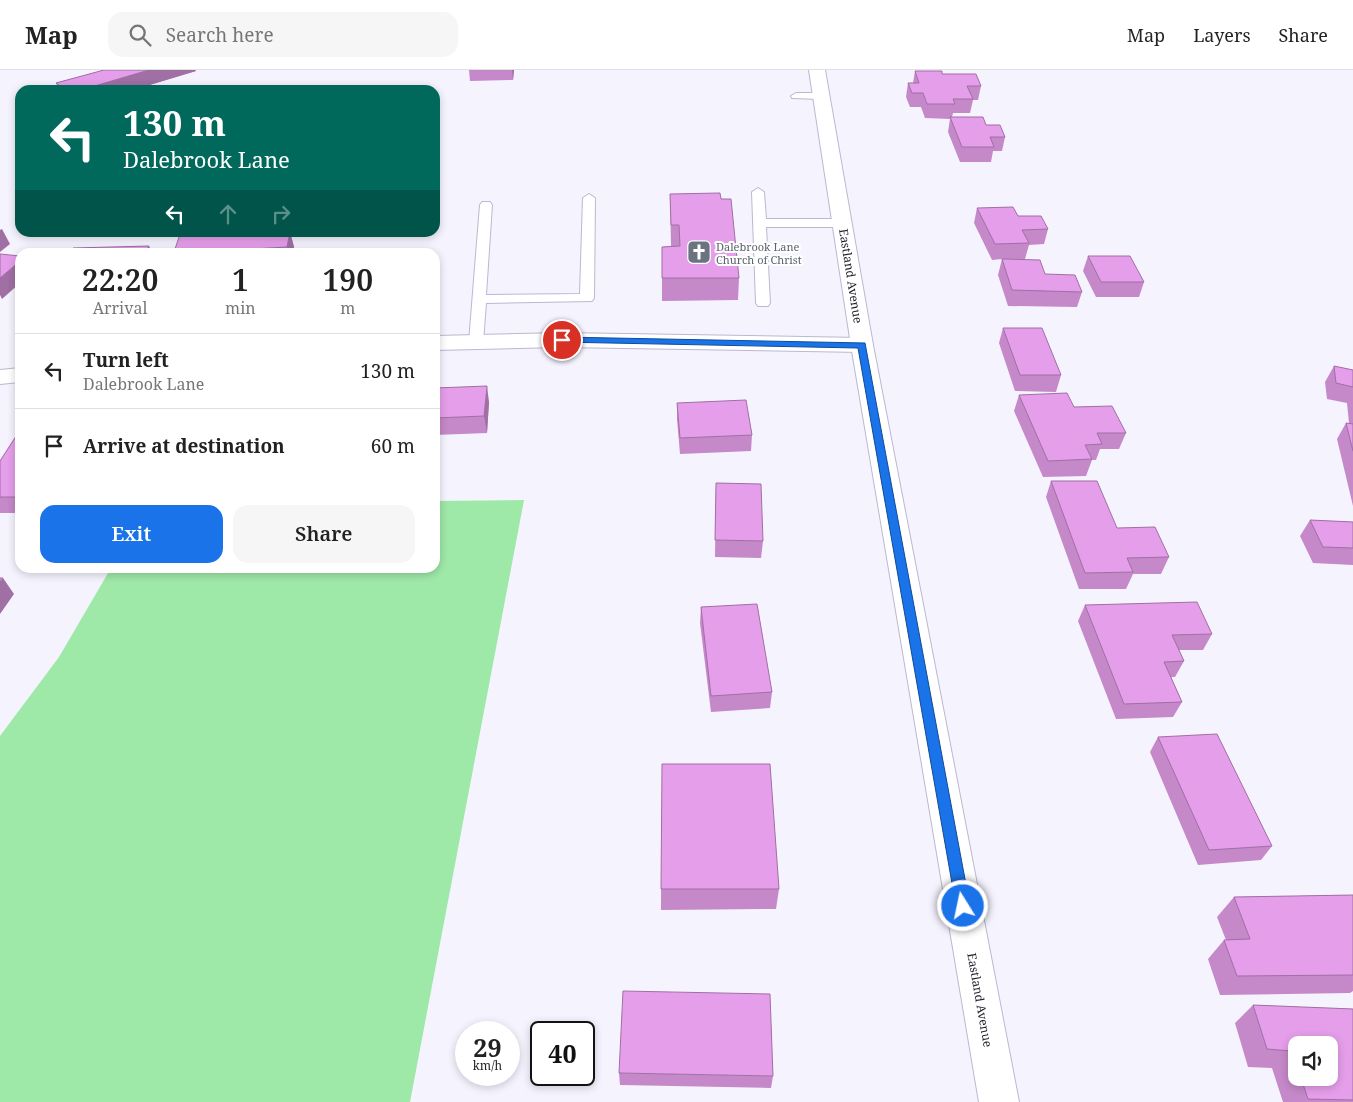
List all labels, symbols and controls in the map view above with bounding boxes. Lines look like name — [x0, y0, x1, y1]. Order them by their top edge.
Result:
search box — [108, 12, 458, 57]
text: Map — [25, 18, 78, 51]
icon: search — [126, 21, 154, 49]
text: Search here — [166, 22, 274, 48]
text: Map — [1127, 23, 1165, 47]
text: Layers — [1193, 23, 1251, 47]
text: Share — [1279, 23, 1328, 47]
text: 130 m — [123, 99, 226, 146]
icon: left — [40, 105, 105, 170]
text: Dalebrook Lane — [123, 144, 290, 174]
icon: left — [161, 200, 189, 228]
icon: ahead — [214, 200, 242, 228]
icon: right — [267, 200, 295, 228]
street label: Eastland Avenue — [835, 228, 867, 324]
church icon: Dalebrook Lane Church of Christ — [686, 239, 712, 265]
place label: Dalebrook Lane Church of Christ — [716, 239, 802, 267]
text: 22:20 — [82, 259, 158, 300]
text: 1 — [232, 259, 249, 300]
text: 190 — [322, 259, 373, 300]
text: Arrival — [93, 297, 147, 319]
text: min — [225, 297, 256, 319]
text: m — [340, 297, 355, 319]
pin — [541, 319, 583, 361]
icon: arrive — [548, 326, 576, 354]
text: Turn left — [83, 347, 169, 373]
icon: left — [40, 357, 68, 385]
text: 130 m — [360, 358, 415, 384]
text: Dalebrook Lane — [83, 373, 204, 395]
icon: arrive — [40, 432, 68, 460]
text: Arrive at destination — [83, 433, 285, 459]
text: 60 m — [371, 433, 415, 459]
button: Exit — [40, 505, 223, 563]
button: Share — [233, 505, 415, 563]
position arrow — [936, 879, 988, 931]
street label: Eastland Avenue — [963, 952, 997, 1048]
speed limit sign: 40 — [530, 1021, 595, 1086]
text: 29 — [473, 1030, 502, 1064]
map controls — [1288, 1036, 1338, 1086]
button: sound — [1288, 1036, 1338, 1086]
text: km/h — [473, 1057, 502, 1074]

